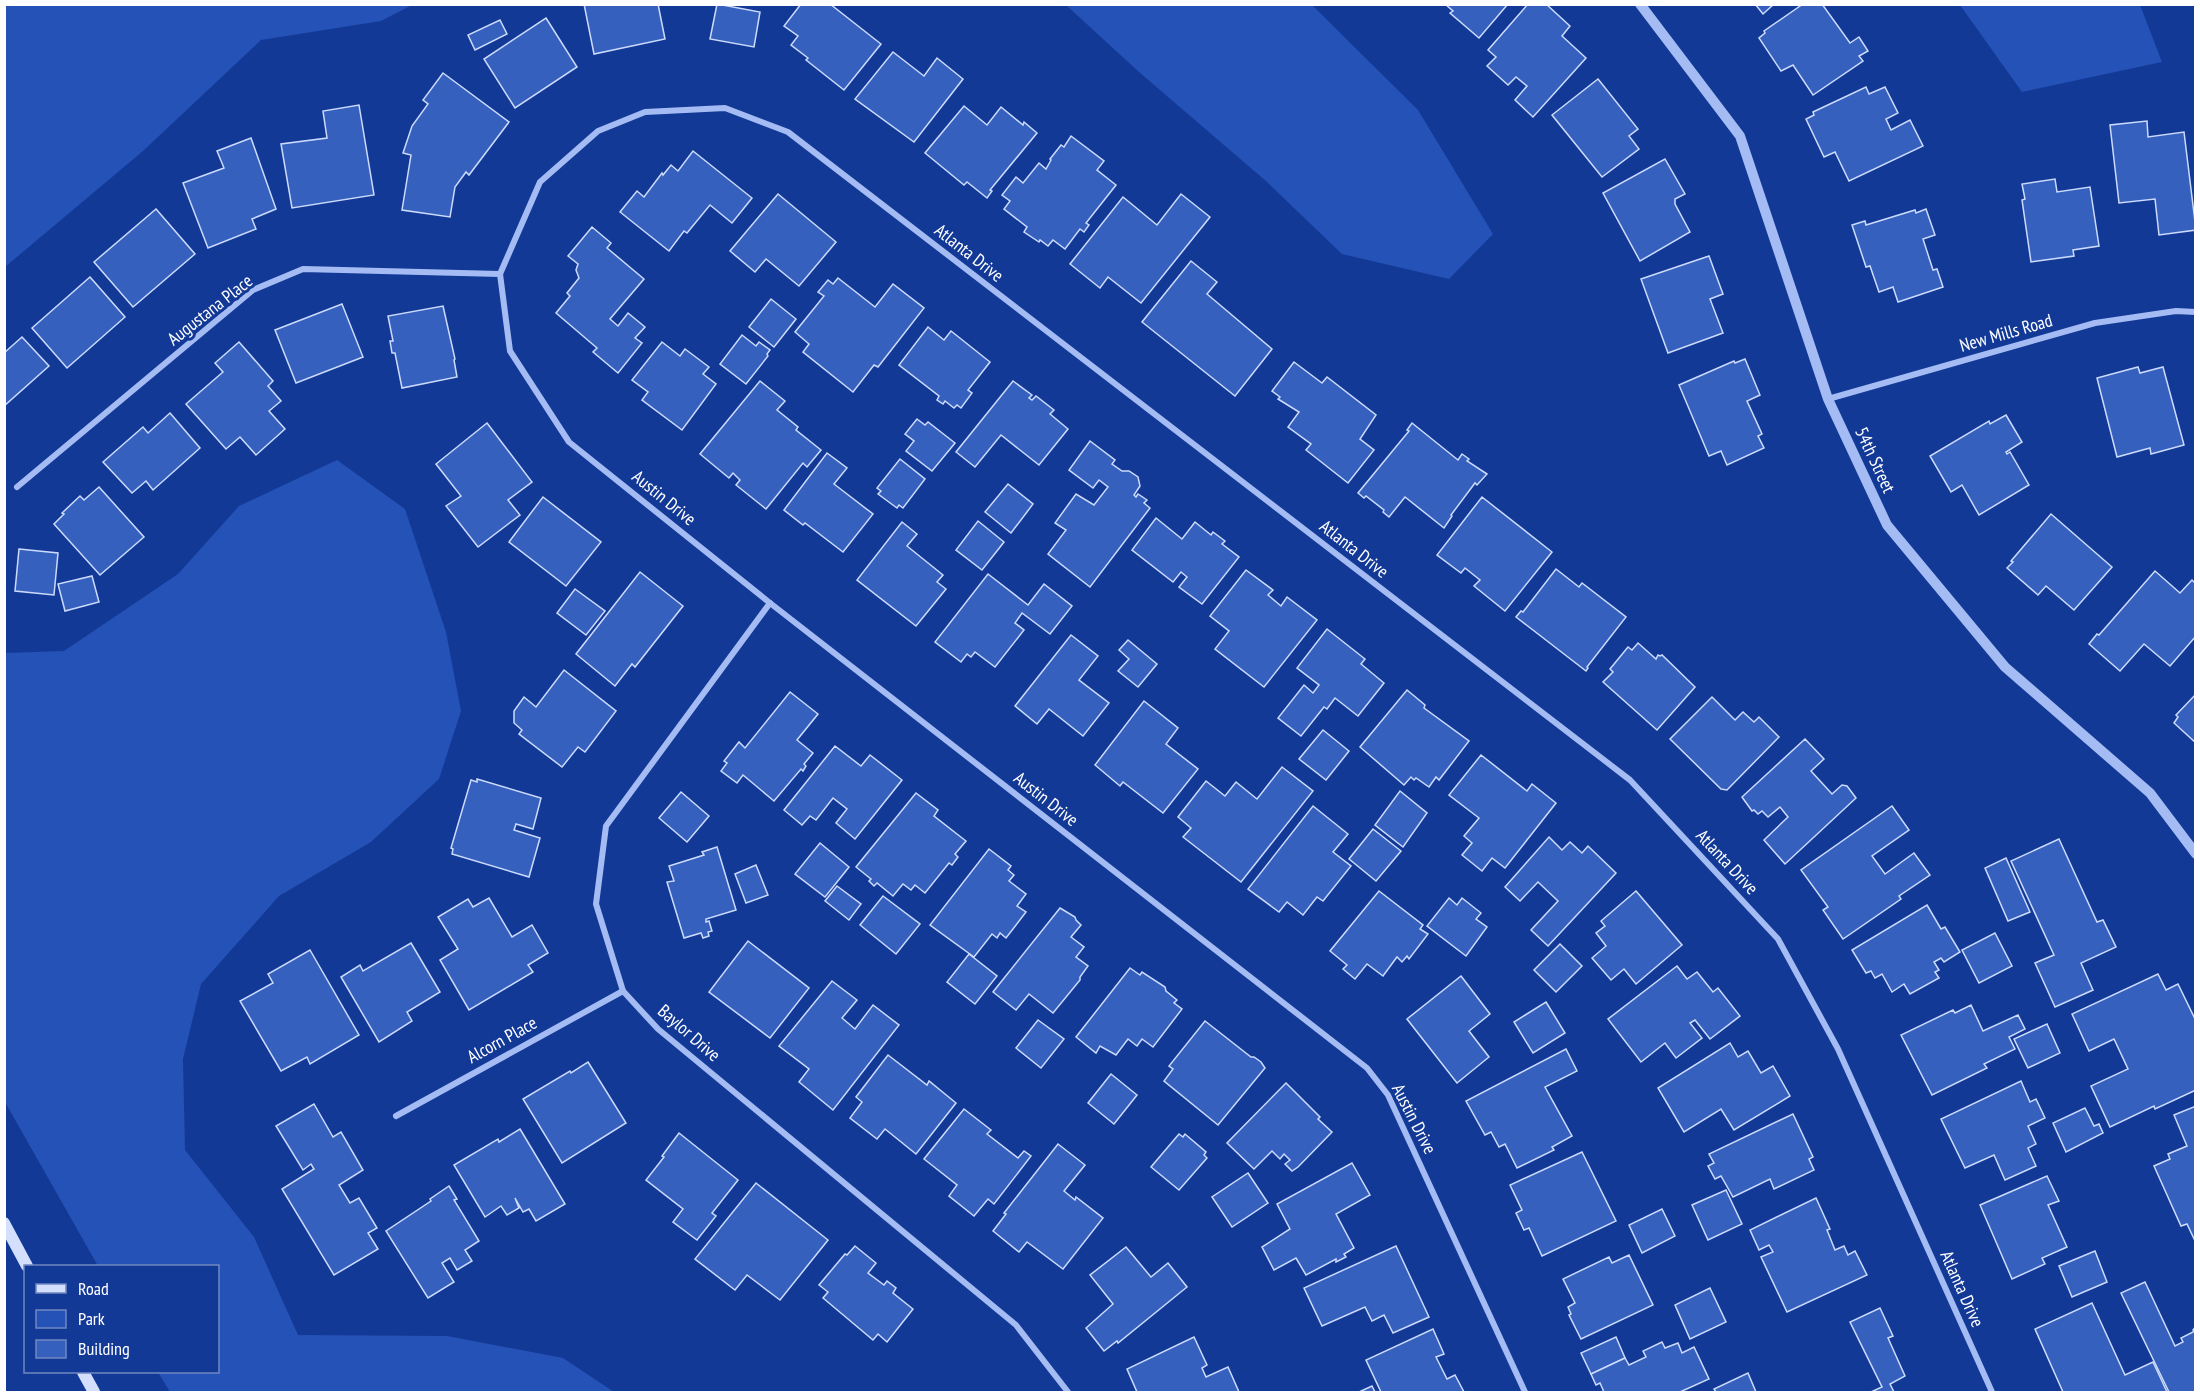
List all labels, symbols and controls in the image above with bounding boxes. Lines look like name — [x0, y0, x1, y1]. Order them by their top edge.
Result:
street label: Atlanta Drive — [930, 219, 1008, 287]
street label: Augustana Place — [162, 269, 257, 350]
street label: New Mills Road — [1957, 308, 2055, 357]
street label: 54th Street — [1850, 423, 1901, 496]
street label: Austin Drive — [628, 465, 701, 530]
street label: Atlanta Drive — [1315, 515, 1393, 583]
street label: Austin Drive — [1009, 766, 1083, 831]
street label: Atlanta Drive — [1691, 824, 1763, 899]
street label: Baylor Drive — [653, 999, 726, 1066]
street label: Alcorn Place — [463, 1011, 541, 1068]
street label: Austin Drive — [1387, 1080, 1442, 1158]
street label: Atlanta Drive — [1935, 1247, 1989, 1331]
legend — [24, 1265, 219, 1373]
text: Road — [78, 1277, 109, 1300]
text: Park — [78, 1307, 105, 1330]
text: Building — [78, 1337, 130, 1360]

